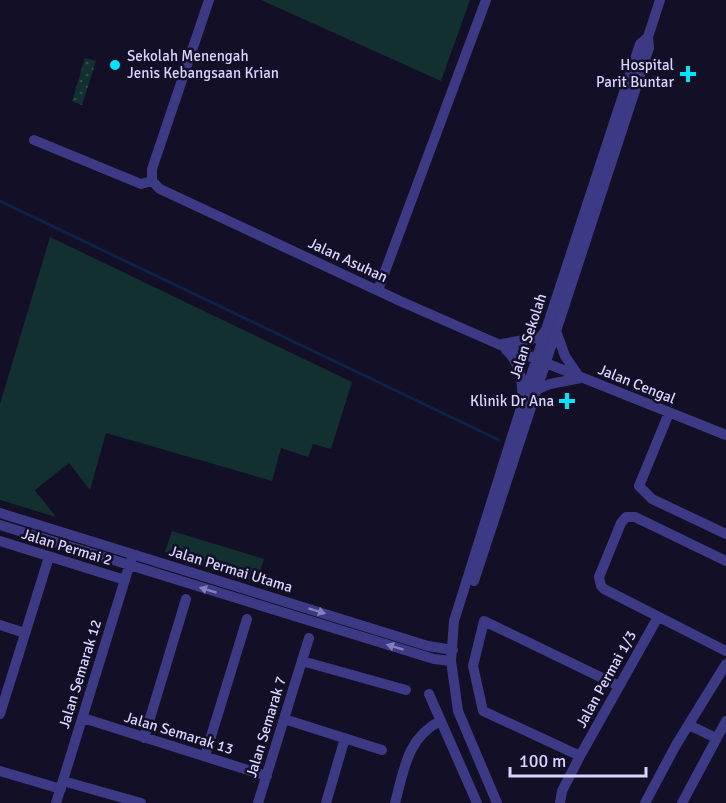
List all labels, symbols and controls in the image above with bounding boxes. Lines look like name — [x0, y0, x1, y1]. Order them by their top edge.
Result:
place label: Sekolah Menengah Jenis Kebangsaan Krian — [127, 47, 279, 82]
place label: Hospital Parit Buntar — [596, 56, 674, 91]
marker: Sekolah Menengah Jenis Kebangsaan Krian — [108, 58, 122, 72]
marker: Hospital Parit Buntar — [679, 65, 697, 83]
street label: Jalan Asuhan — [306, 234, 390, 286]
street label: Jalan Sekolah — [506, 291, 550, 381]
street label: Jalan Cengal — [596, 360, 678, 408]
place label: Klinik Dr Ana — [470, 392, 554, 410]
marker: Klinik Dr Ana — [558, 392, 576, 410]
street label: Jalan Permai 2 — [20, 525, 114, 569]
street label: Jalan Permai Utama — [167, 542, 295, 596]
one-way arrow — [199, 585, 217, 594]
one-way arrow — [308, 607, 326, 616]
street label: Jalan Semarak 12 — [55, 617, 105, 731]
street label: Jalan Permai 1/3 — [572, 627, 640, 731]
one-way arrow — [386, 642, 404, 651]
street label: Jalan Semarak 7 — [242, 674, 290, 780]
street label: Jalan Semarak 13 — [122, 708, 236, 758]
scale bar — [510, 740, 646, 778]
text: 100 m — [519, 750, 566, 772]

